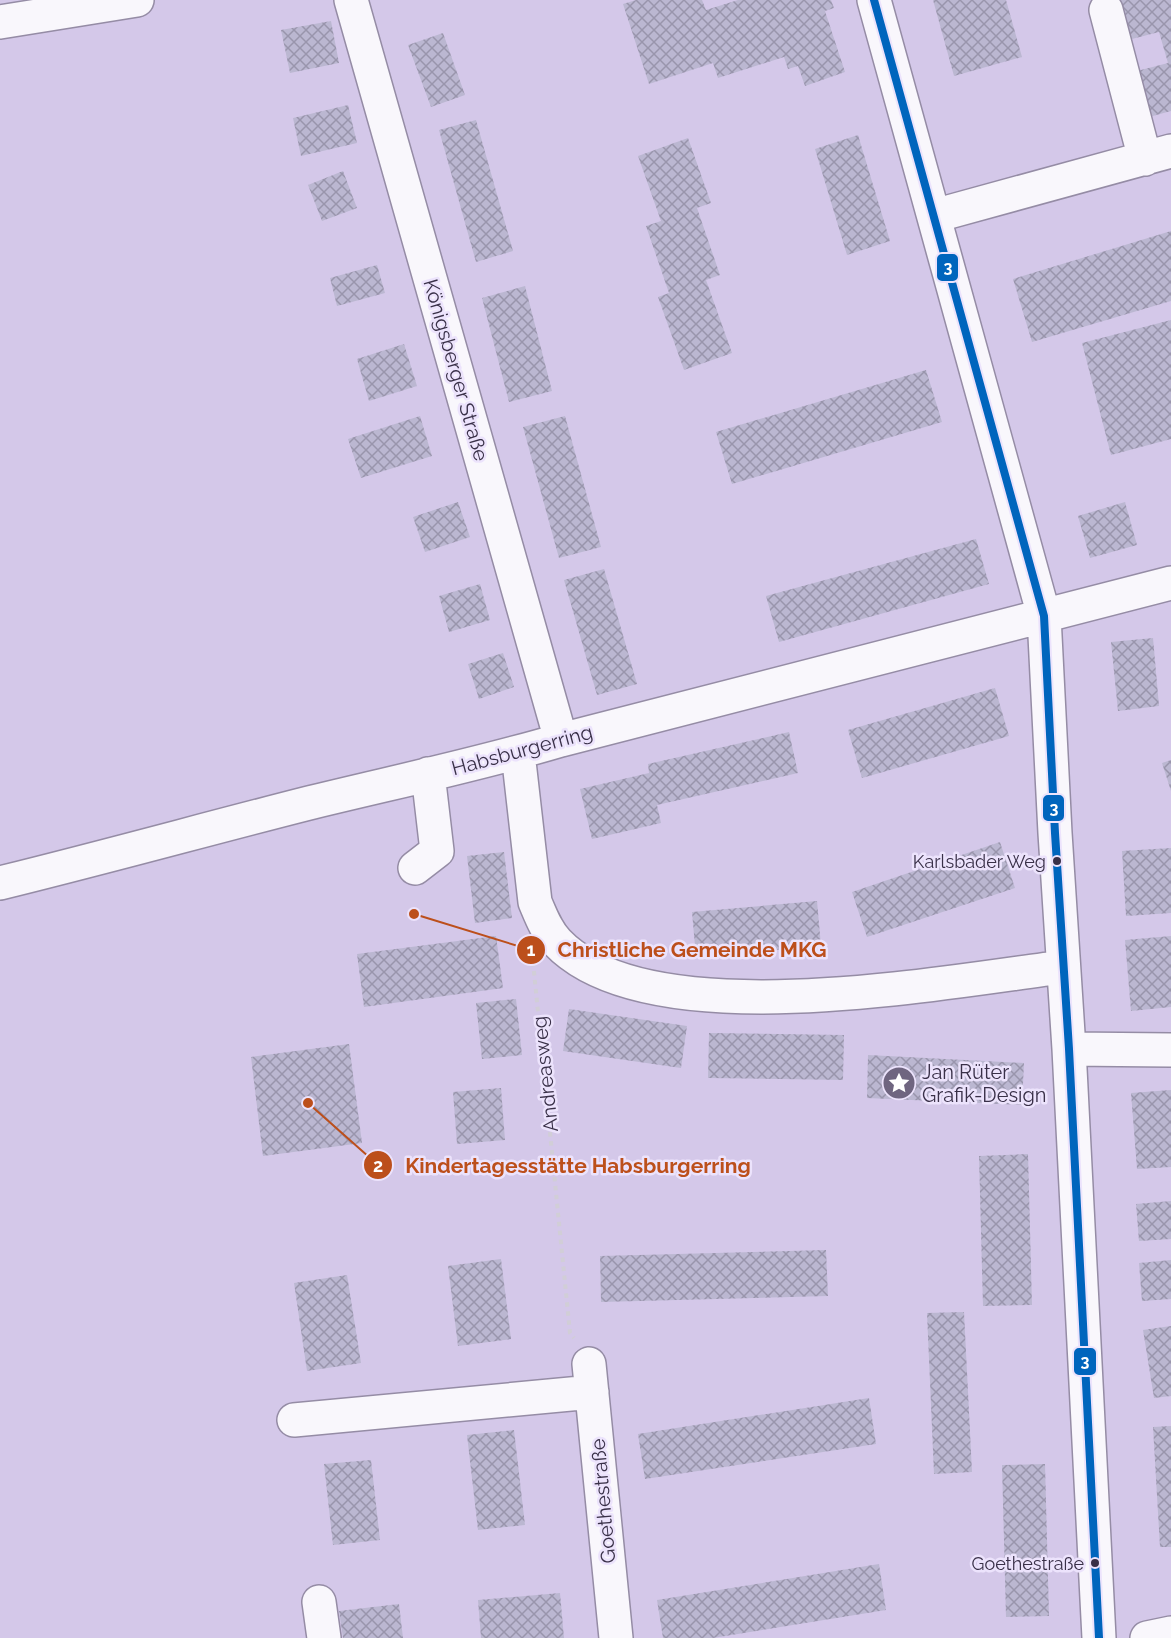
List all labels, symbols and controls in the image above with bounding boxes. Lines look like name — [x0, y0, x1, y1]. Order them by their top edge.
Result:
line badge: 3 — [936, 253, 959, 282]
text: 3 — [944, 258, 953, 277]
street label: Königsberger Straße — [419, 276, 494, 464]
street label: Habsburgerring — [449, 720, 595, 780]
line badge: 3 — [1042, 794, 1065, 822]
text: 3 — [1050, 799, 1059, 818]
place label: Karlsbader Weg — [913, 851, 1046, 872]
marker: Karlsbader Weg — [1051, 855, 1063, 867]
callout: Christliche Gemeinde MKG — [516, 930, 839, 969]
text: Christliche Gemeinde MKG — [558, 937, 826, 962]
text: 1 — [527, 939, 536, 960]
street label: Andreasweg — [527, 1015, 563, 1133]
place label: Jan Rüter Grafik-Design — [922, 1060, 1046, 1107]
place icon: Jan Rüter Grafik-Design — [881, 1065, 917, 1101]
callout: Kindertagesstätte Habsburgerring — [363, 1146, 763, 1185]
text: Kindertagesstätte Habsburgerring — [405, 1153, 751, 1178]
text: 2 — [373, 1155, 383, 1176]
line badge: 3 — [1073, 1347, 1097, 1376]
text: 3 — [1081, 1352, 1090, 1371]
street label: Goethestraße — [586, 1437, 620, 1564]
place label: Goethestraße — [972, 1553, 1084, 1574]
marker: Goethestraße — [1089, 1557, 1101, 1569]

